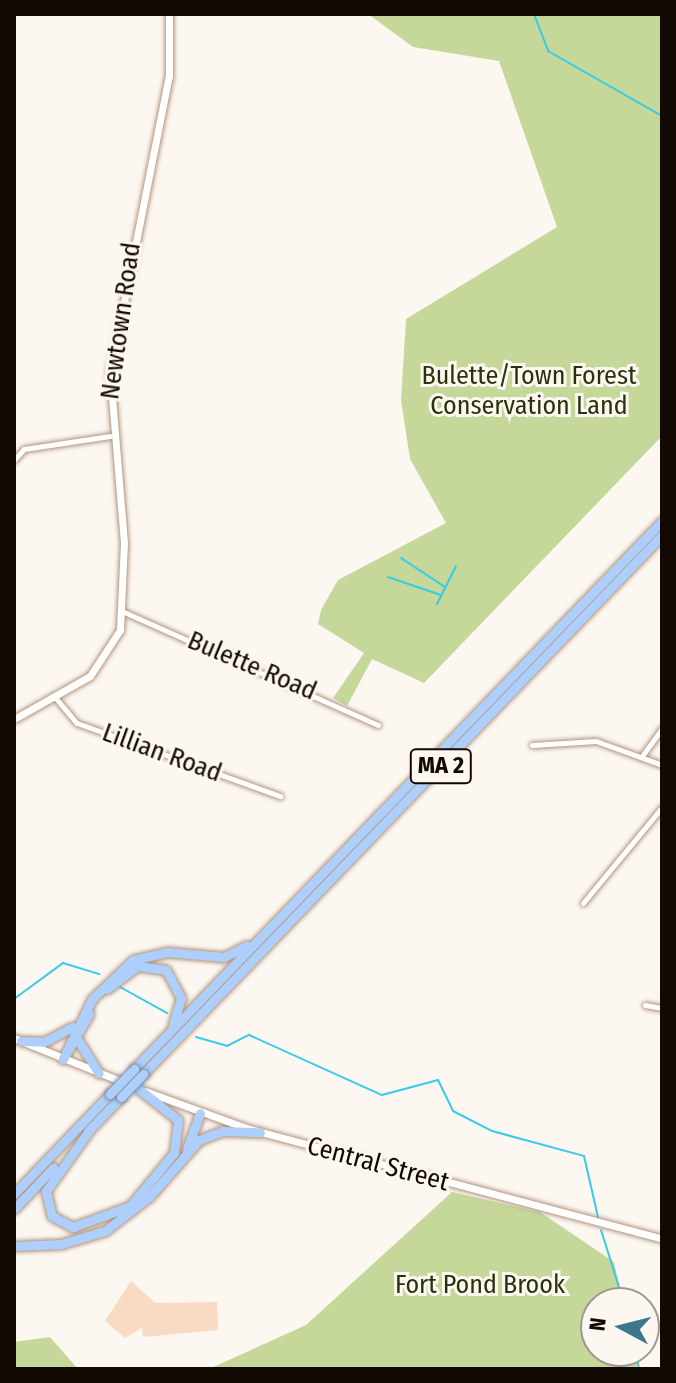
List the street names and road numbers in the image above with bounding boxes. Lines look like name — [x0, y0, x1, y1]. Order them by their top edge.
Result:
street label: Newtown Road — [95, 241, 147, 401]
street label: Bulette Road — [183, 625, 321, 707]
street label: Lillian Road — [98, 717, 226, 789]
road number: MA 2 — [409, 746, 473, 786]
street label: Central Street — [304, 1130, 452, 1198]

